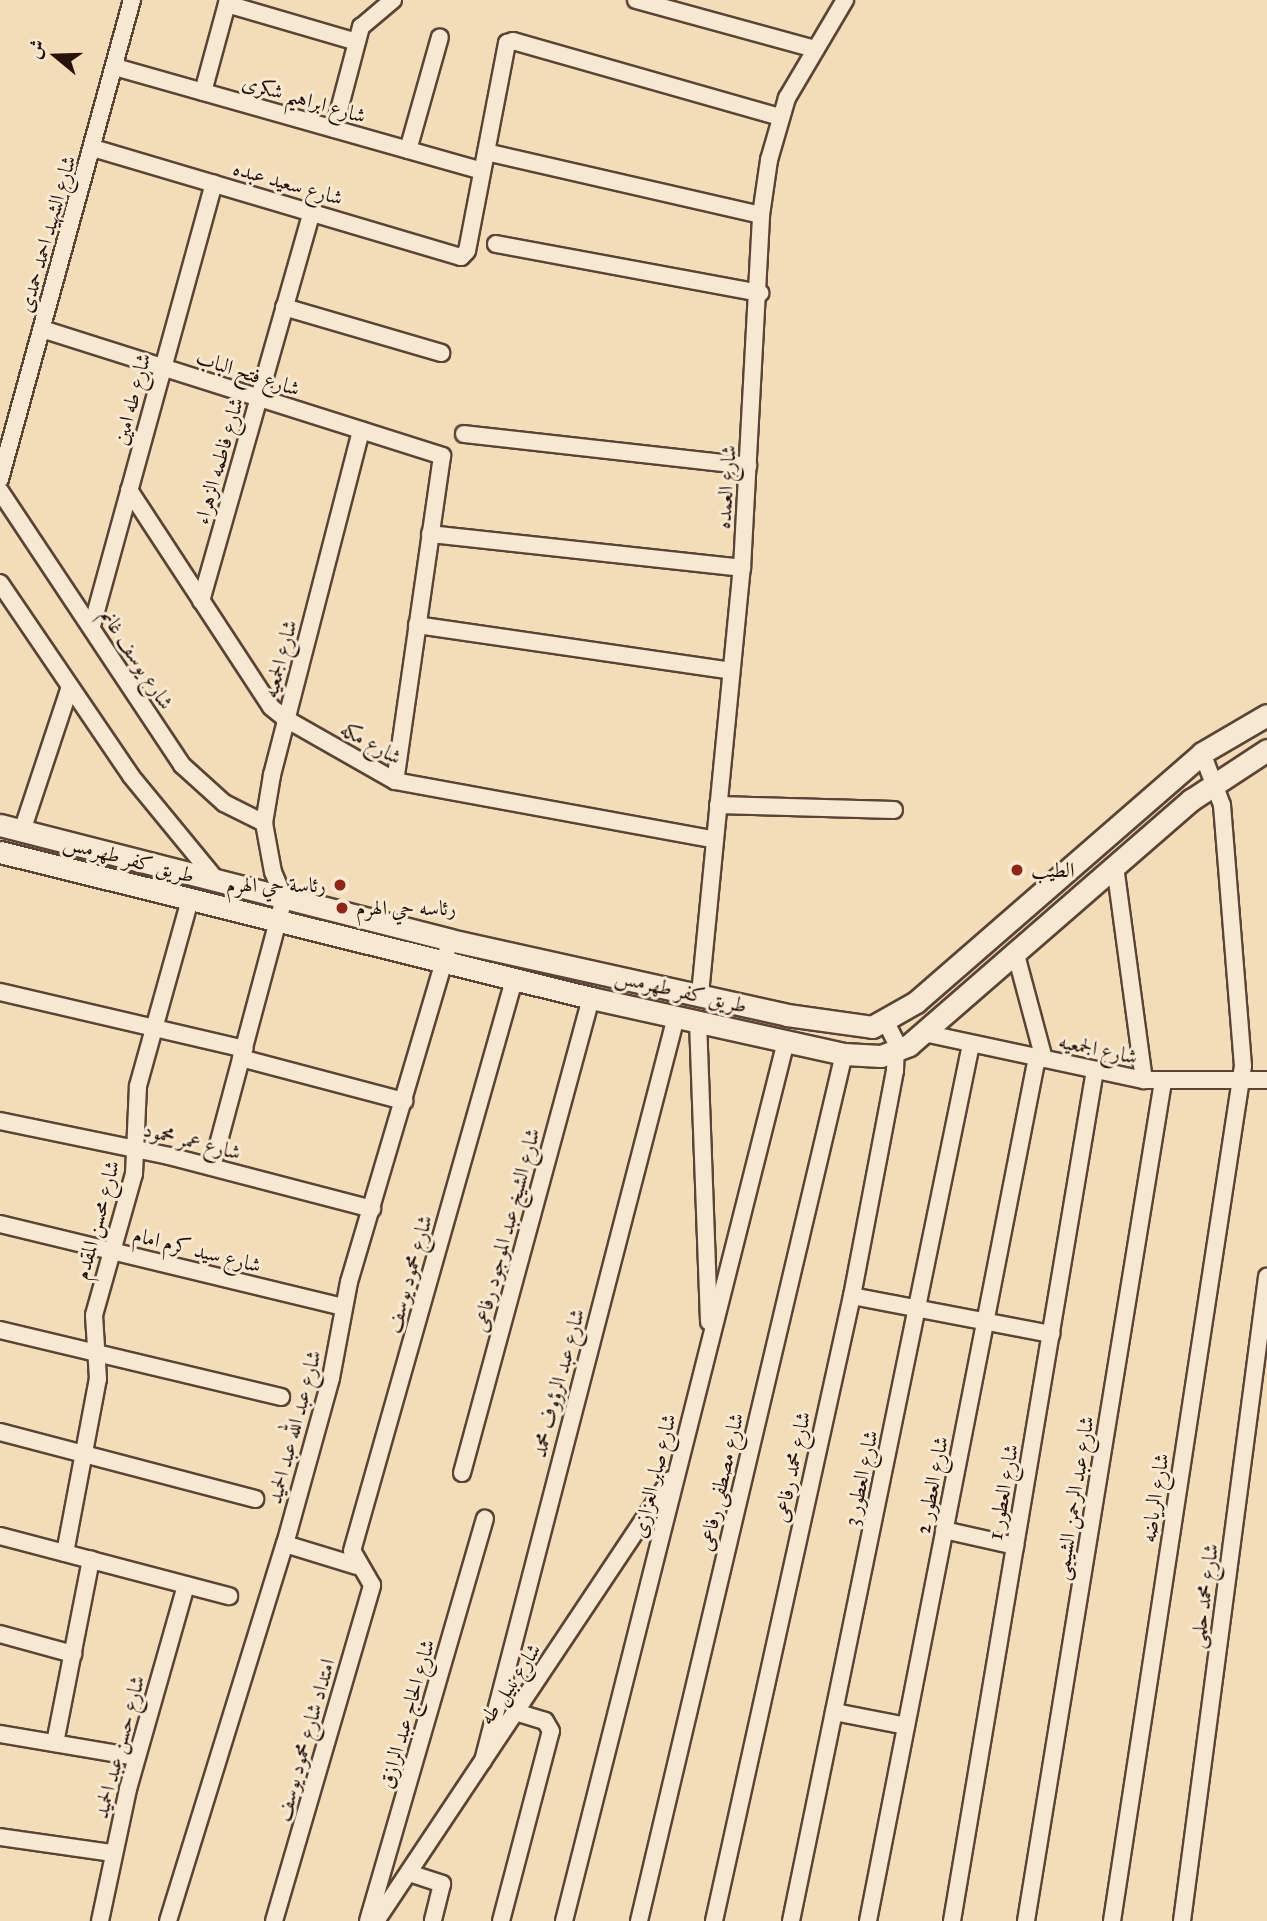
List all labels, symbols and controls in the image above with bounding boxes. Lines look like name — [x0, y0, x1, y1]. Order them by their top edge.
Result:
north arrow — [21, 21, 91, 91]
text: ش — [22, 36, 50, 62]
street label: شارع ابراهيم شكرى — [239, 69, 369, 129]
street label: شارع الشهيد احمد حمدى — [13, 153, 81, 315]
street label: شارع سعيد عبده — [230, 155, 346, 211]
street label: شارع فتح الباب — [193, 344, 303, 402]
street label: شارع طه امين — [108, 350, 156, 448]
street label: شارع فاطمه الزهراء — [189, 395, 249, 527]
street label: شارع العمده — [710, 444, 742, 530]
street label: شارع يوسف غانم — [95, 604, 179, 714]
street label: شارع الجمعيه — [257, 617, 303, 701]
street label: شارع مكه — [336, 716, 406, 770]
street label: طريق كفر طهرمس — [61, 829, 197, 889]
place label: الطيب — [1031, 857, 1074, 883]
marker: الطيب — [1009, 862, 1025, 878]
place label: رئاسة حي الهرم — [226, 872, 326, 898]
marker: رئاسة حي الهرم — [332, 877, 348, 893]
place label: رئاسه حي الهرم — [356, 895, 456, 921]
marker: رئاسه حي الهرم — [334, 900, 350, 916]
street label: طريق كفر طهرمس — [613, 964, 749, 1018]
street label: شارع الجمعيه — [1056, 1028, 1140, 1070]
street label: شارع عمر محمود — [141, 1117, 243, 1165]
street label: شارع الشيخ عبد الموجود رفاعى — [467, 1125, 545, 1335]
street label: شارع محسن المقدم — [69, 1158, 125, 1282]
street label: شارع محمود يوسف — [380, 1212, 438, 1336]
street label: شارع سيد كرم امام — [130, 1222, 264, 1278]
street label: شارع عبد الرؤوف محمد — [526, 1306, 590, 1460]
street label: شارع عبد الله عبد الحميد — [261, 1348, 327, 1506]
street label: شارع محمد رفاعى — [768, 1409, 816, 1525]
street label: شارع مصطفى رفاعى — [693, 1410, 749, 1554]
street label: شارع صابر العزازى — [626, 1411, 682, 1541]
street label: شارع عبد الرحمن الشيمى — [1049, 1414, 1099, 1582]
street label: شارع العطور 3 — [839, 1428, 883, 1528]
street label: شارع العطور 2 — [910, 1434, 954, 1536]
street label: شارع العطور 1 — [982, 1442, 1024, 1542]
street label: شارع الرياضه — [1136, 1451, 1174, 1545]
street label: شارع محمد حلمى — [1184, 1542, 1224, 1650]
street label: شارع الحاج عبد الرازق — [374, 1636, 440, 1792]
street label: شارع نبيل طه — [474, 1639, 546, 1729]
street label: امتداد شارع محمود يوسف — [270, 1656, 340, 1824]
street label: شارع حسن عبد الحميد — [88, 1673, 150, 1821]

